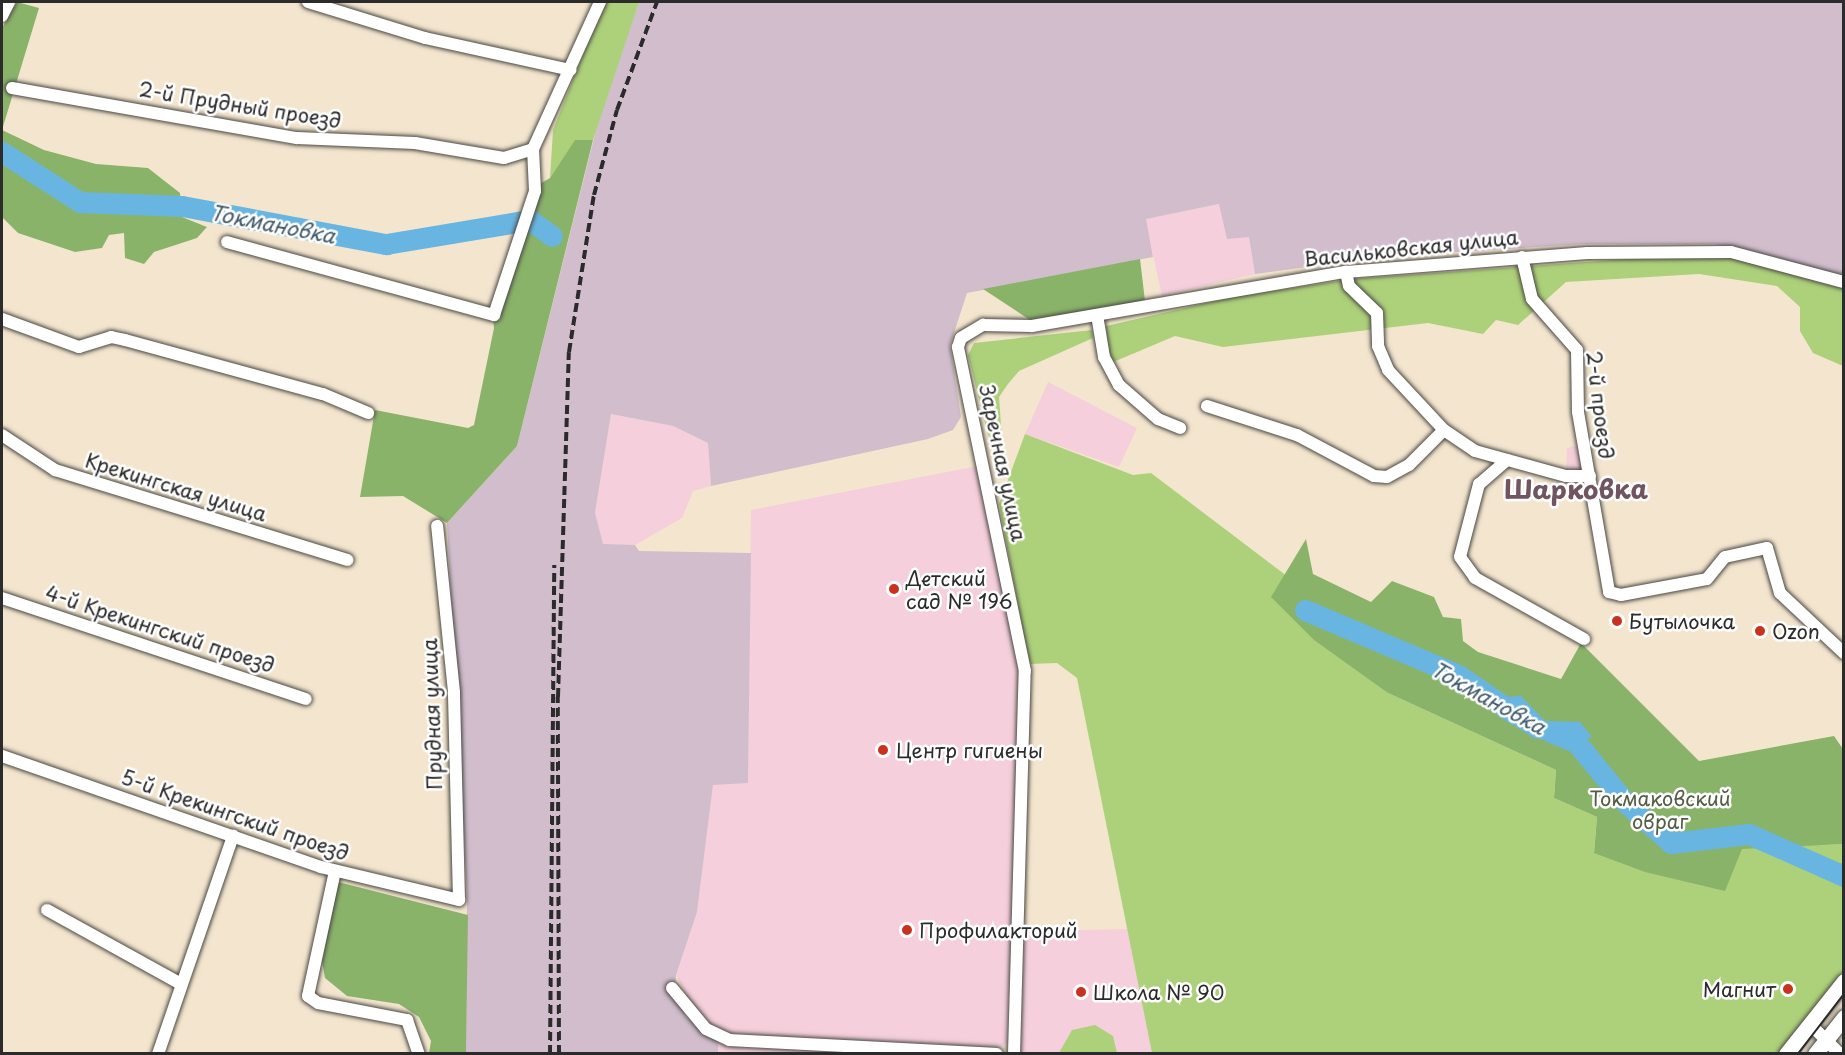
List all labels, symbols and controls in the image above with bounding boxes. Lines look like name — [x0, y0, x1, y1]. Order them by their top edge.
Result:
street label: 2-й Прудный проезд — [137, 77, 343, 133]
water label: Токмановка — [209, 199, 337, 247]
street label: Васильковская улица — [1302, 225, 1520, 271]
street label: 2-й проезд — [1581, 349, 1619, 461]
street label: Заречная улица — [975, 382, 1031, 544]
street label: Крекингская улица — [82, 448, 270, 526]
district label: Шарковка — [1504, 473, 1648, 505]
place label: Детский сад № 196 — [906, 566, 1013, 613]
street label: 4-й Крекингский проезд — [42, 581, 278, 677]
marker: Детский сад № 196 — [887, 582, 901, 596]
place label: Бутылочка — [1629, 609, 1735, 633]
marker: Бутылочка — [1610, 614, 1624, 628]
place label: Ozon — [1772, 619, 1820, 643]
marker: Ozon — [1753, 624, 1767, 638]
street label: Прудная улица — [417, 637, 447, 791]
water label: Токмановка — [1428, 655, 1550, 739]
place label: Центр гигиены — [896, 738, 1042, 762]
marker: Центр гигиены — [874, 741, 892, 759]
street label: 5-й Крекингский проезд — [118, 765, 352, 865]
park label: Токмаковский овраг — [1589, 787, 1731, 834]
place label: Профилакторий — [919, 918, 1078, 942]
marker: Профилакторий — [900, 923, 914, 937]
place label: Магнит — [1703, 977, 1776, 1001]
place label: Школа № 90 — [1093, 980, 1224, 1004]
marker: Магнит — [1781, 982, 1795, 996]
marker: Школа № 90 — [1074, 985, 1088, 999]

